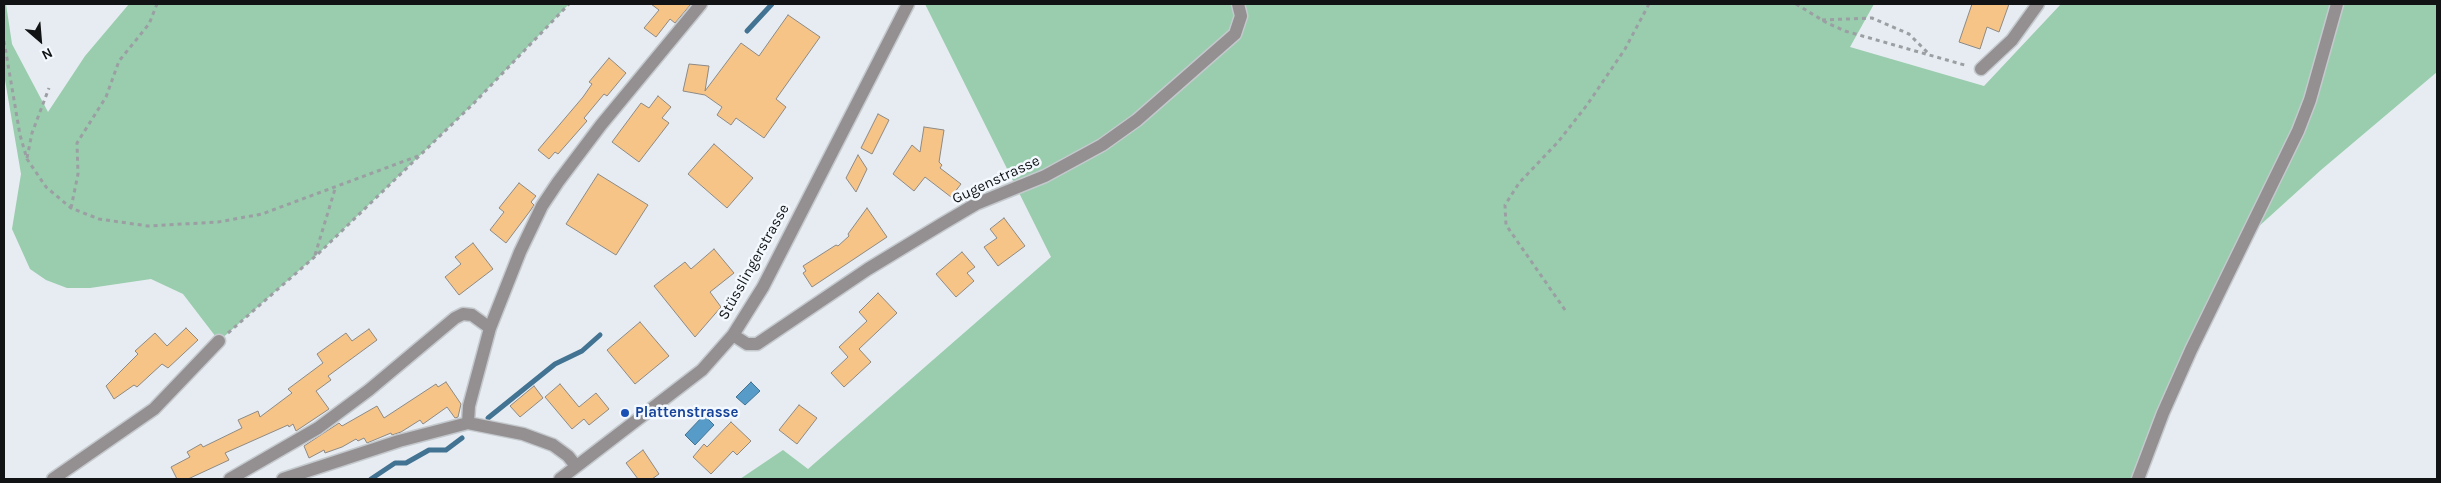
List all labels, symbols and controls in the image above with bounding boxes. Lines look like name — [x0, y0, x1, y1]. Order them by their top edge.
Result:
north arrow — [15, 15, 65, 65]
text: N — [39, 44, 55, 64]
street label: Gugenstrasse — [949, 152, 1043, 208]
street label: Stüsslingerstrasse — [715, 201, 793, 323]
place label: Plattenstrasse — [635, 404, 738, 422]
marker: Plattenstrasse — [619, 407, 631, 419]

